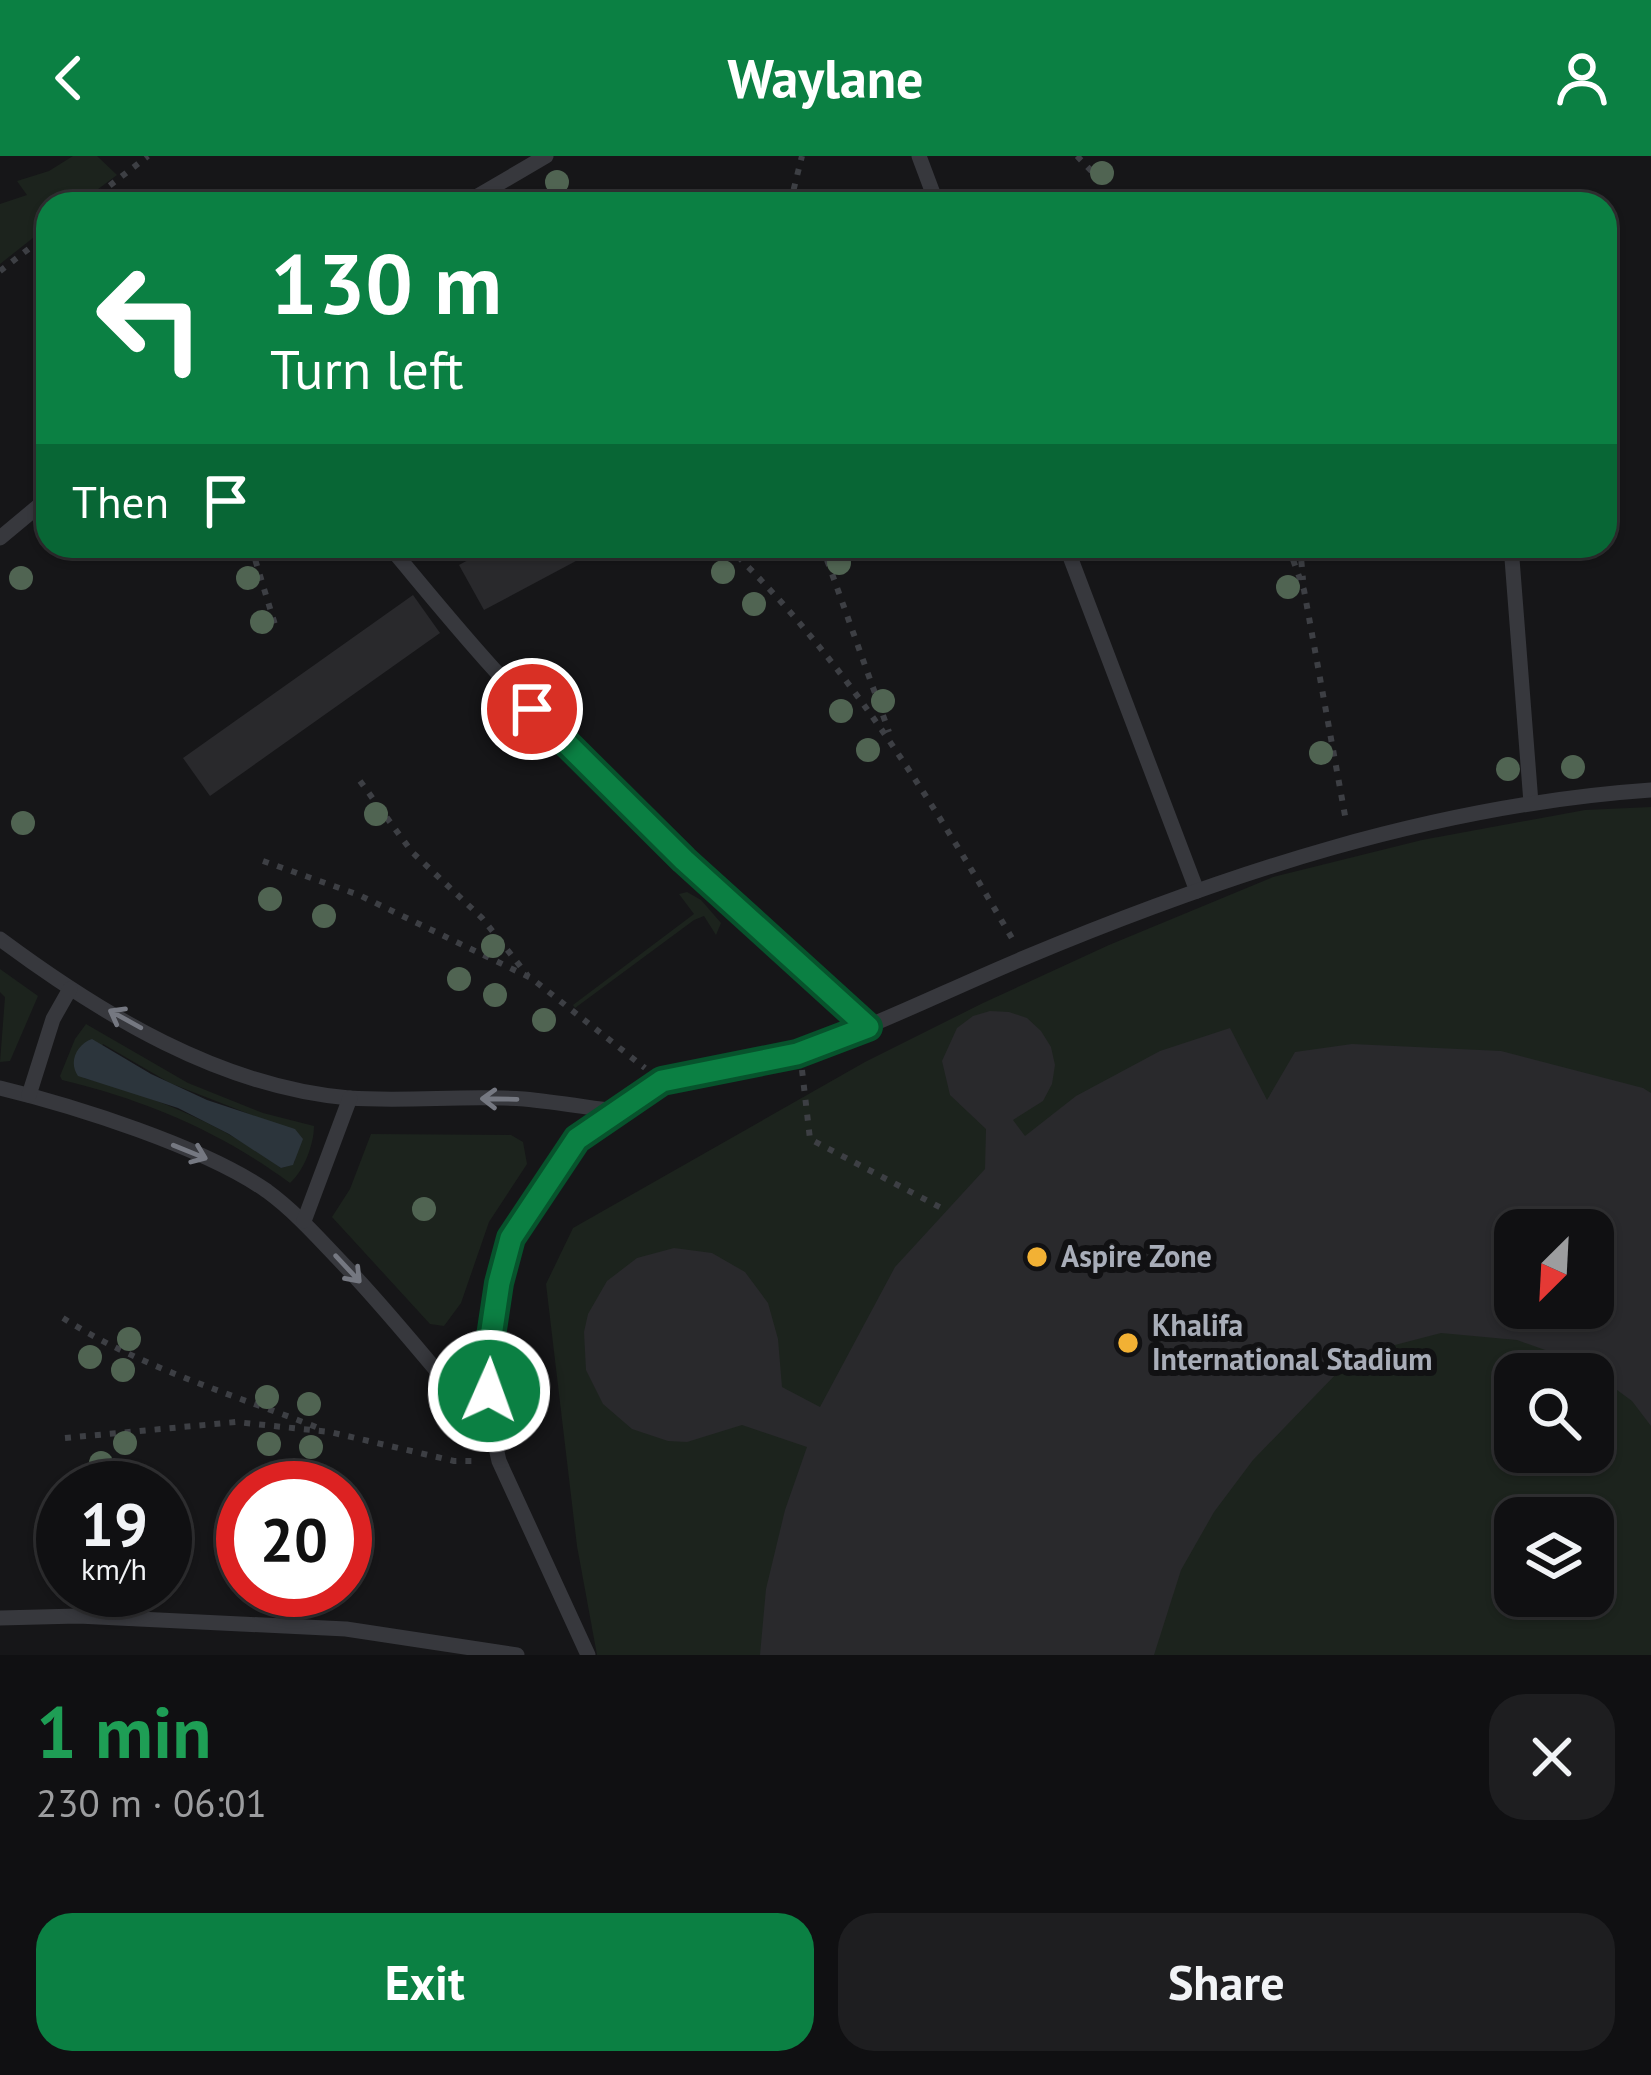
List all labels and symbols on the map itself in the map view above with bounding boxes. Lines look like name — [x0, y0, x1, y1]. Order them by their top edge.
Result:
pin — [481, 658, 583, 760]
one-way arrow — [108, 1007, 143, 1031]
one-way arrow — [480, 1087, 519, 1110]
one-way arrow — [171, 1143, 208, 1165]
north arrow — [1494, 1209, 1614, 1329]
place label: Aspire Zone — [1061, 1236, 1212, 1275]
marker: Aspire Zone — [1024, 1244, 1050, 1270]
one-way arrow — [334, 1254, 362, 1284]
place label: Khalifa International Stadium — [1152, 1305, 1432, 1378]
position arrow — [426, 1328, 552, 1454]
marker: Khalifa International Stadium — [1115, 1330, 1141, 1356]
speed limit sign: 20 — [216, 1461, 372, 1617]

